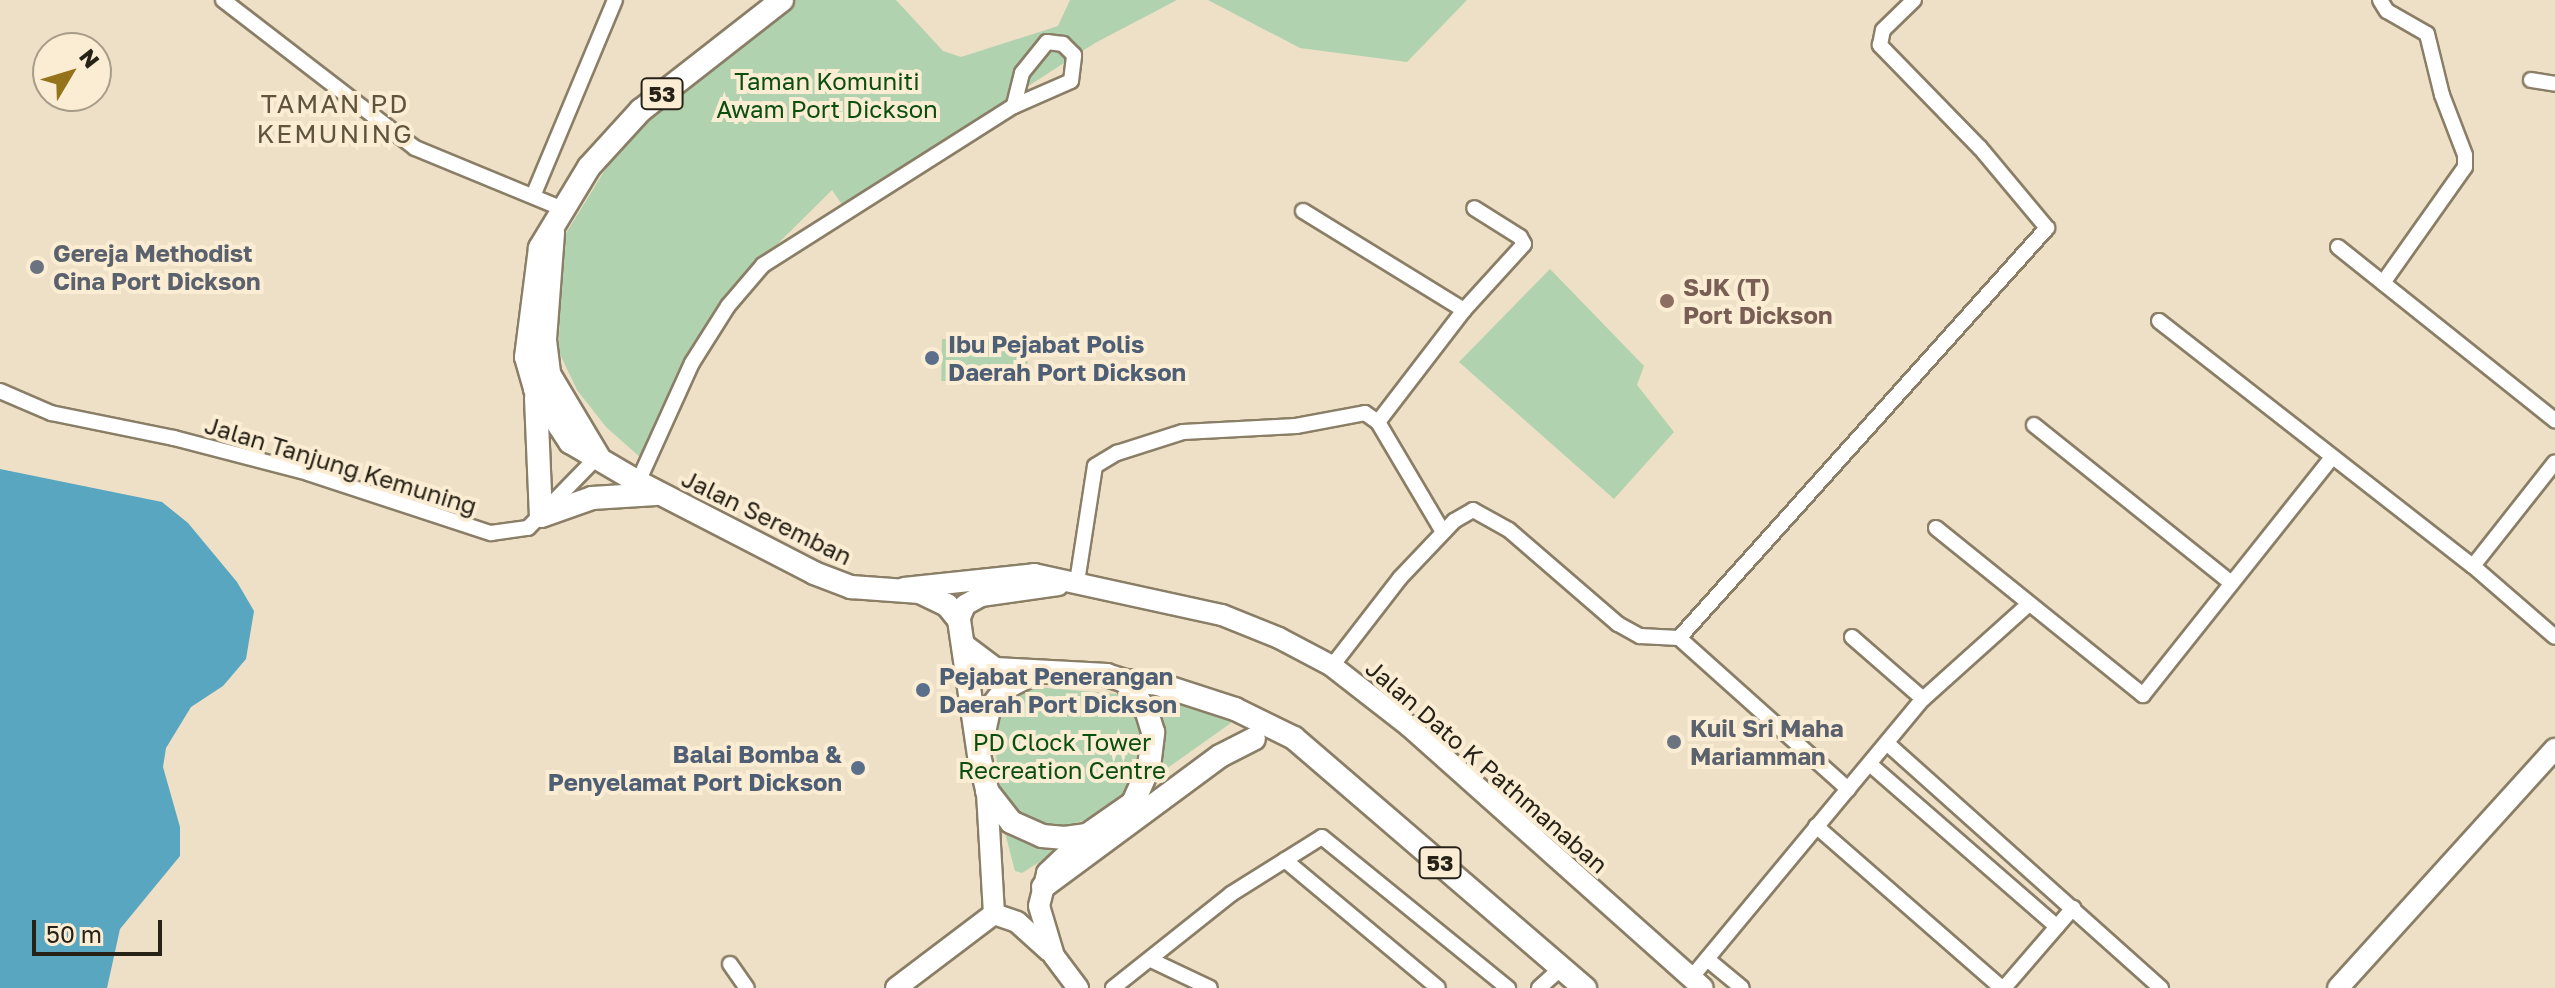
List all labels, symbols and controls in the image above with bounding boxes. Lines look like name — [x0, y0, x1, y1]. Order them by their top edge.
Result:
north arrow — [32, 32, 112, 112]
text: N — [74, 43, 106, 73]
park label: Taman Komuniti Awam Port Dickson — [716, 67, 938, 123]
road number: 53 — [640, 76, 684, 112]
district label: TAMAN PD KEMUNING — [256, 88, 414, 150]
place label: Gereja Methodist Cina Port Dickson — [53, 239, 260, 295]
marker: Gereja Methodist Cina Port Dickson — [28, 258, 46, 276]
place label: SJK (T) Port Dickson — [1683, 273, 1832, 329]
marker: SJK (T) Port Dickson — [1658, 292, 1676, 310]
place label: Ibu Pejabat Polis Daerah Port Dickson — [948, 330, 1186, 386]
marker: Ibu Pejabat Polis Daerah Port Dickson — [923, 349, 941, 367]
street label: Jalan Tanjung Kemuning — [202, 410, 480, 520]
street label: Jalan Seremban — [677, 463, 857, 571]
street label: Jalan Dato K Pathmanaban — [1360, 653, 1614, 879]
place label: Pejabat Penerangan Daerah Port Dickson — [939, 662, 1177, 718]
marker: Pejabat Penerangan Daerah Port Dickson — [914, 681, 932, 699]
place label: Kuil Sri Maha Mariamman — [1690, 714, 1844, 770]
park label: PD Clock Tower Recreation Centre — [958, 728, 1166, 784]
marker: Kuil Sri Maha Mariamman — [1665, 733, 1683, 751]
place label: Balai Bomba & Penyelamat Port Dickson — [548, 740, 842, 796]
marker: Balai Bomba & Penyelamat Port Dickson — [849, 759, 867, 777]
road number: 53 — [1418, 845, 1462, 881]
scale bar — [36, 904, 166, 954]
text: 50 m — [46, 919, 102, 948]

